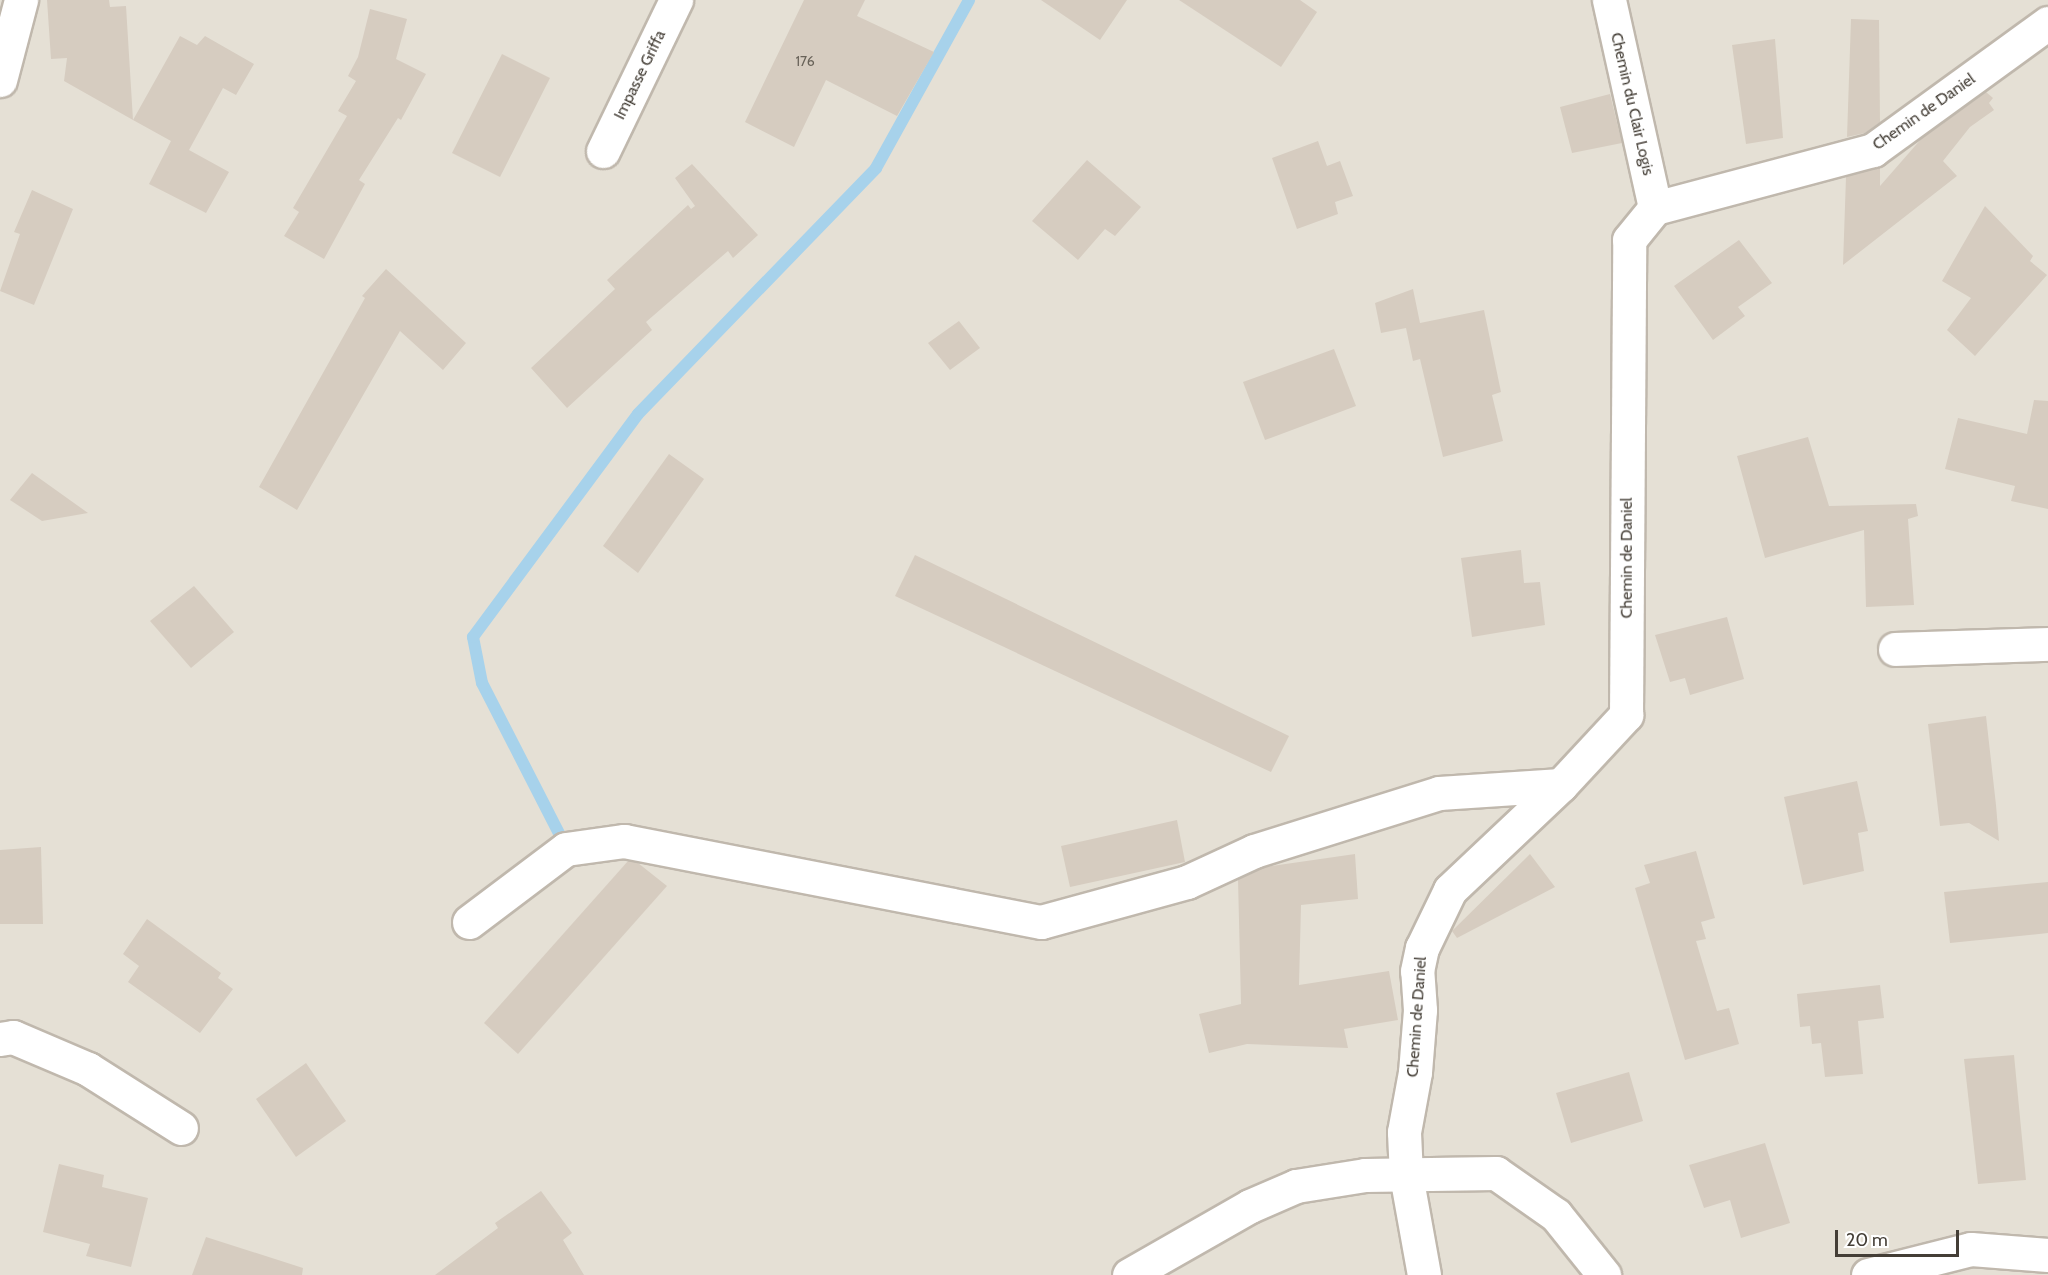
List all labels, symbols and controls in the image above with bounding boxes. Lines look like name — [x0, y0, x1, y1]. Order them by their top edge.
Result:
street label: Impasse Griffa — [610, 27, 670, 123]
street label: Chemin du Clair Logis — [1606, 31, 1658, 177]
house number: 176 — [795, 53, 815, 69]
street label: Chemin de Daniel — [1869, 69, 1979, 155]
street label: Chemin de Daniel — [1617, 498, 1637, 618]
street label: Chemin de Daniel — [1403, 956, 1431, 1078]
scale bar — [1838, 1218, 1962, 1256]
text: 20 m — [1846, 1229, 1888, 1251]

